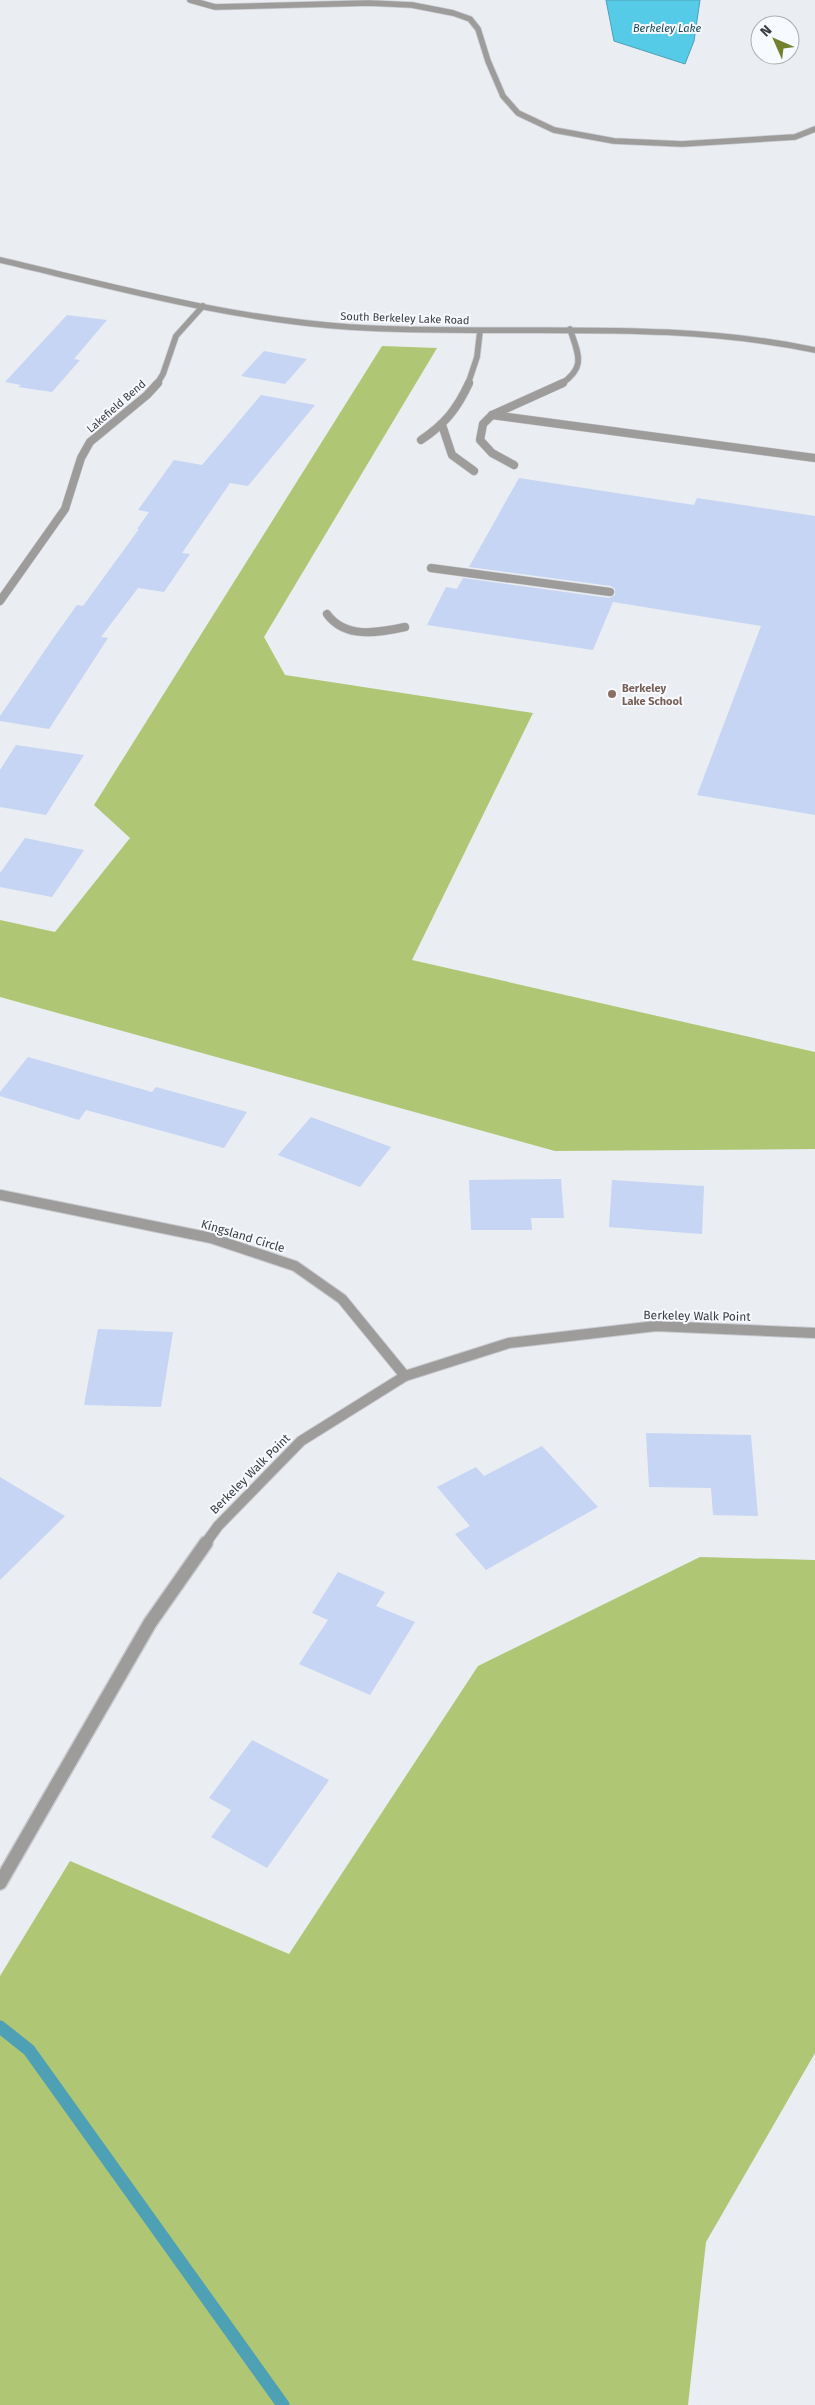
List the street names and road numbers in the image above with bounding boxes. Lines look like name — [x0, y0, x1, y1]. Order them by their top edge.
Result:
street label: South Berkeley Lake Road — [340, 310, 470, 327]
street label: Lakefield Bend — [84, 377, 148, 435]
street label: Kingsland Circle — [199, 1217, 287, 1255]
street label: Berkeley Walk Point — [643, 1308, 751, 1324]
street label: Berkeley Walk Point — [207, 1431, 293, 1517]

